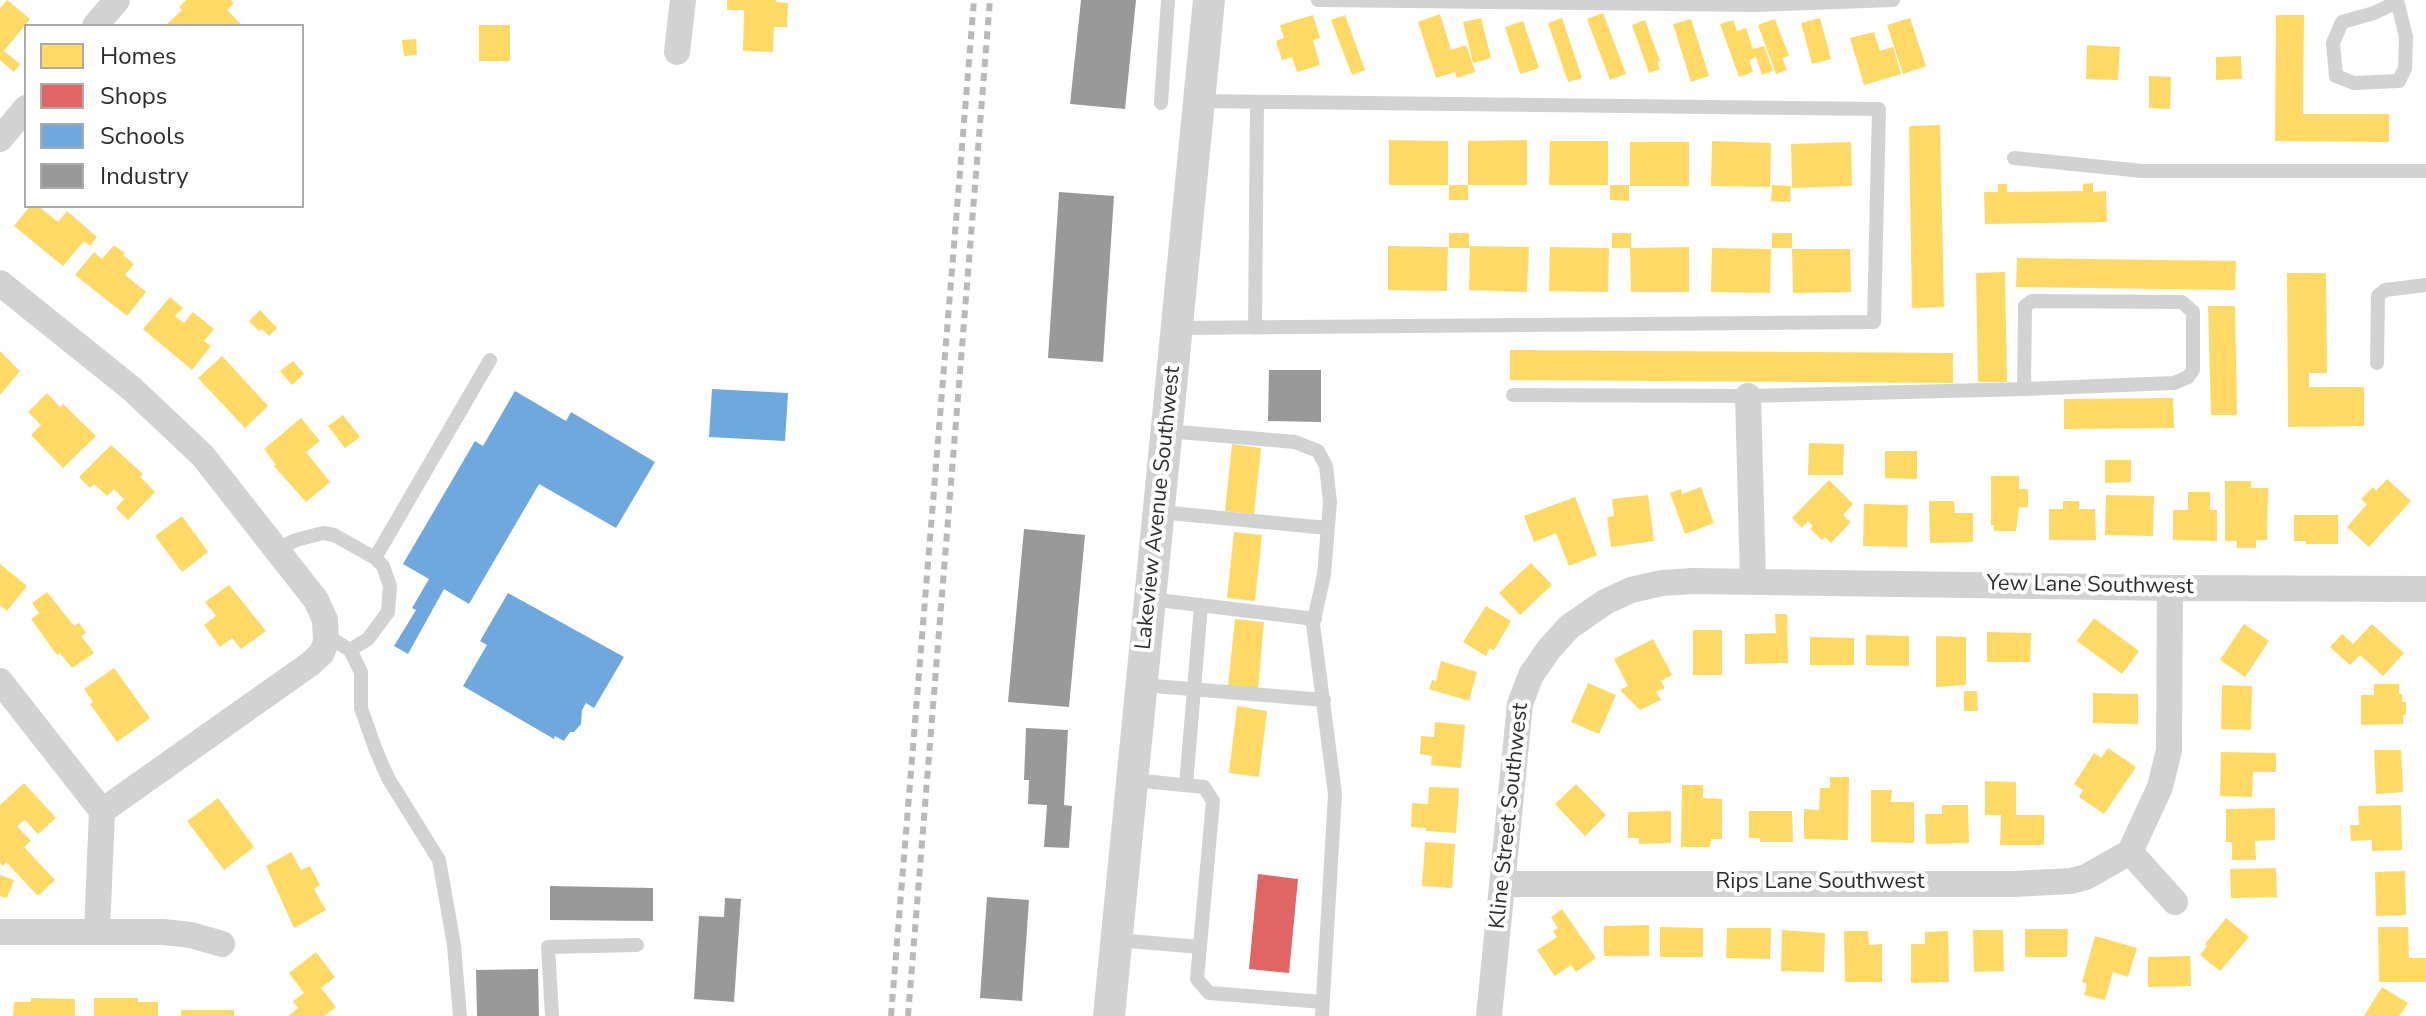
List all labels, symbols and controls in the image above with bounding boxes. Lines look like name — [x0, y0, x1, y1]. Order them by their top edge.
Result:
legend — [24, 24, 304, 208]
text: Homes — [100, 40, 176, 72]
text: Shops — [100, 80, 167, 112]
text: Schools — [100, 120, 185, 152]
text: Industry — [100, 160, 189, 192]
street label: Lakeview Avenue Southwest — [1131, 365, 1187, 651]
street label: Yew Lane Southwest — [1986, 571, 2194, 601]
street label: Kline Street Southwest — [1485, 702, 1535, 930]
street label: Rips Lane Southwest — [1716, 870, 1924, 896]

